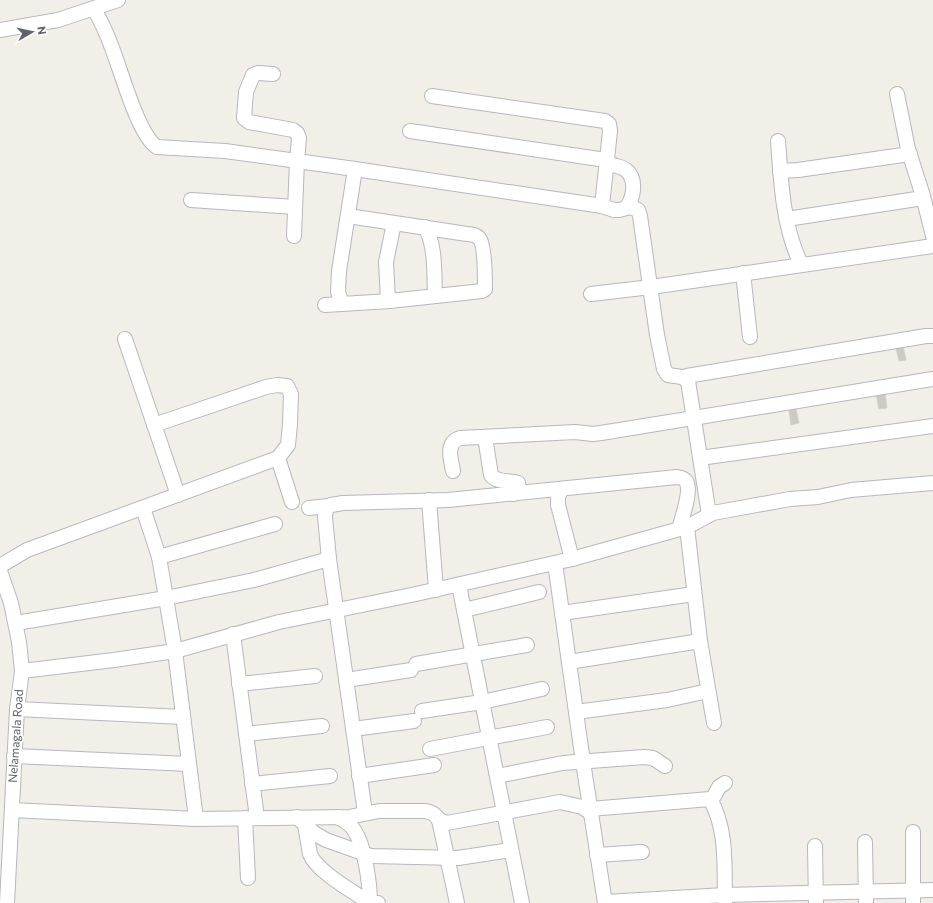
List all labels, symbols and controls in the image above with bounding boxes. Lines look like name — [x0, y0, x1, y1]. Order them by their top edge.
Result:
north arrow — [12, 12, 52, 52]
text: N — [35, 25, 49, 35]
street label: Nelamagala Road — [5, 689, 25, 783]

